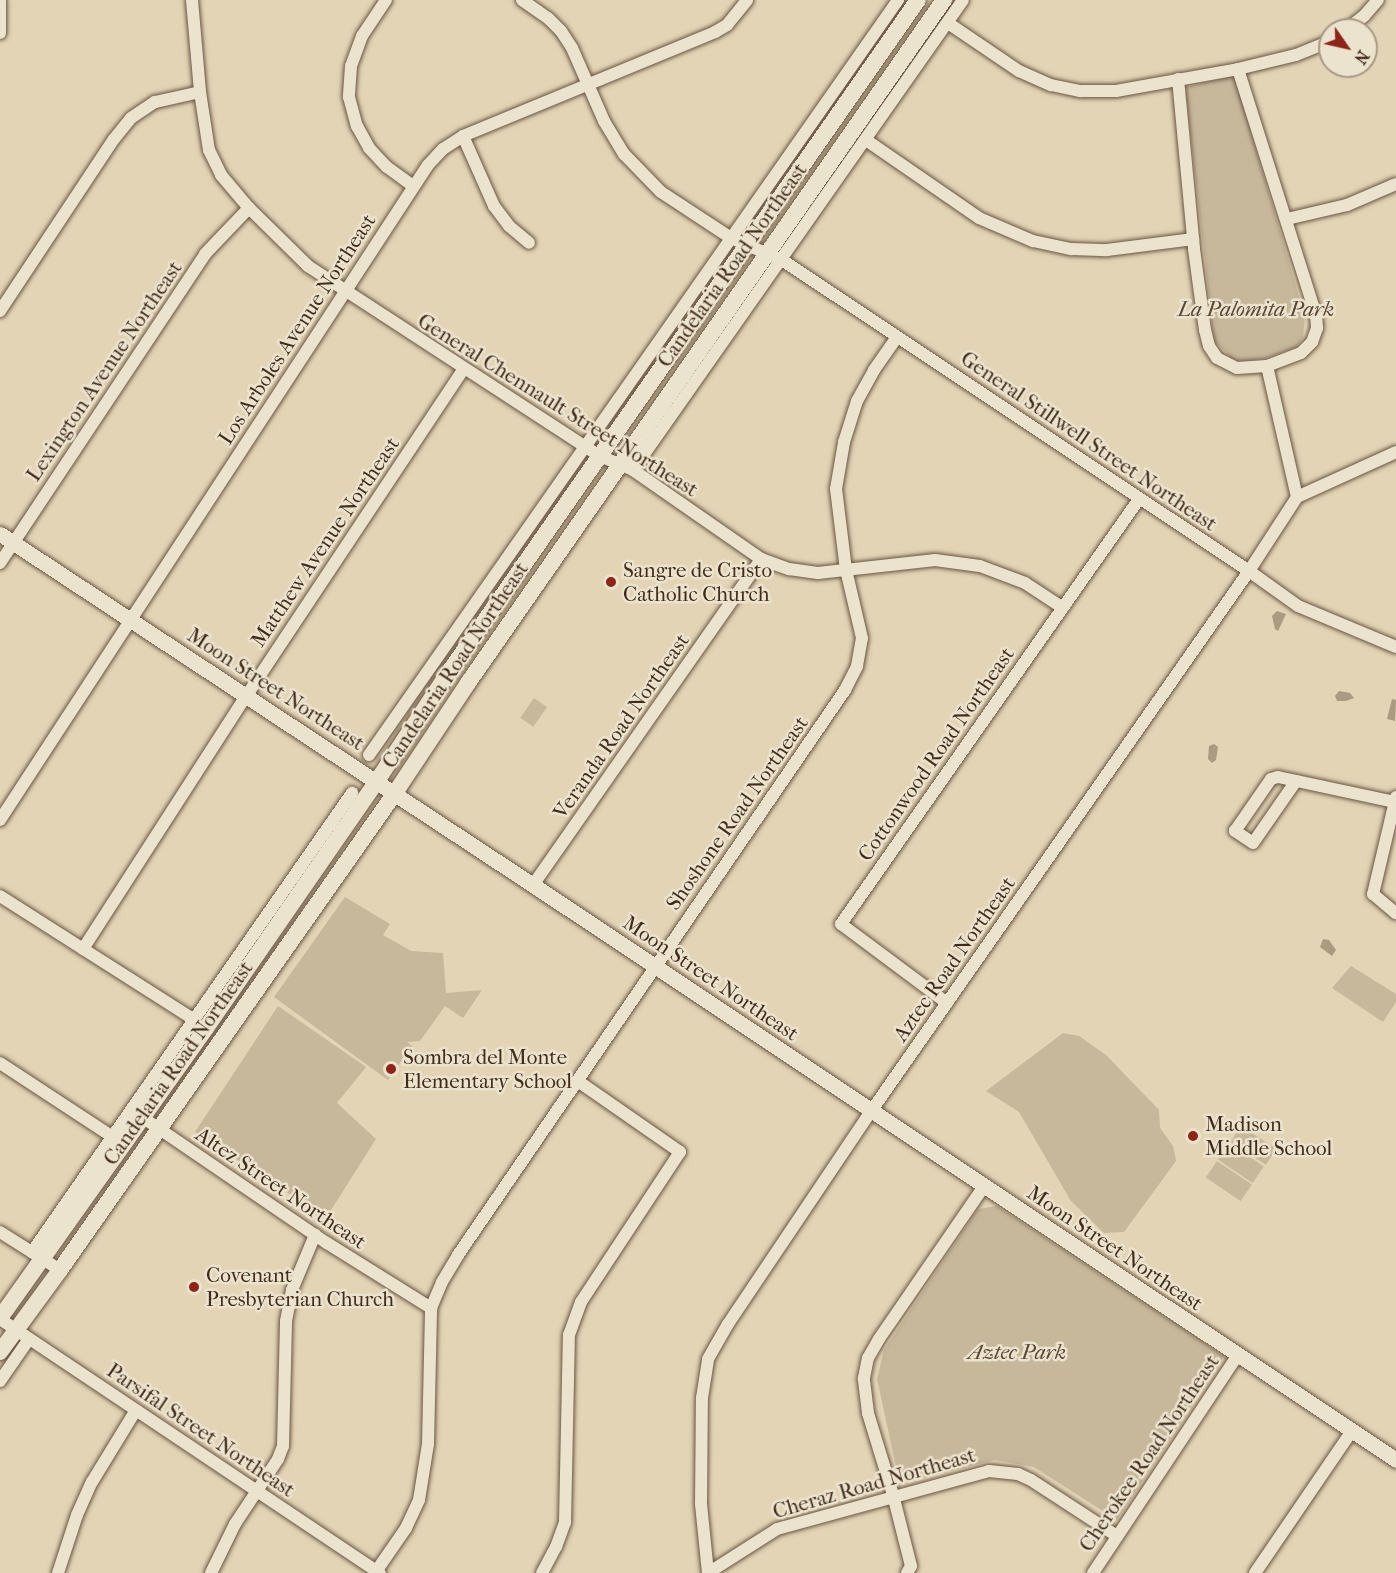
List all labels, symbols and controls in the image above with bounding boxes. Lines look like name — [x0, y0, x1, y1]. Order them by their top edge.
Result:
north arrow — [1318, 18, 1378, 78]
text: N — [1350, 47, 1373, 68]
street label: Candelaria Road Northeast — [652, 158, 812, 372]
street label: Los Arboles Avenue Northeast — [213, 209, 381, 449]
street label: Lexington Avenue Northeast — [21, 256, 187, 486]
park label: La Palomita Park — [1178, 296, 1334, 322]
street label: General Chennault Street Northeast — [413, 308, 703, 502]
street label: General Stillwell Street Northeast — [956, 346, 1222, 536]
street label: Matthew Avenue Northeast — [245, 432, 405, 652]
street label: Candelaria Road Northeast — [376, 557, 534, 773]
place label: Sangre de Cristo Catholic Church — [623, 557, 772, 607]
marker: Sangre de Cristo Catholic Church — [604, 575, 618, 589]
street label: Moon Street Northeast — [183, 622, 369, 756]
street label: Veranda Road Northeast — [548, 629, 694, 823]
street label: Cottonwood Road Northeast — [852, 642, 1020, 866]
street label: Shoshone Road Northeast — [660, 711, 814, 915]
street label: Aztec Road Northeast — [888, 872, 1020, 1046]
street label: Moon Street Northeast — [618, 910, 804, 1046]
street label: Candelaria Road Northeast — [98, 956, 258, 1170]
place label: Sombra del Monte Elementary School — [403, 1044, 572, 1094]
marker: Sombra del Monte Elementary School — [384, 1062, 398, 1076]
place label: Madison Middle School — [1205, 1111, 1332, 1161]
street label: Altez Street Northeast — [191, 1121, 371, 1255]
marker: Madison Middle School — [1186, 1129, 1200, 1143]
street label: Moon Street Northeast — [1022, 1180, 1208, 1316]
place label: Covenant Presbyterian Church — [206, 1262, 394, 1312]
marker: Covenant Presbyterian Church — [187, 1280, 201, 1294]
park label: Aztec Park — [968, 1339, 1066, 1365]
street label: Cherokee Road Northeast — [1074, 1350, 1224, 1556]
street label: Parsifal Street Northeast — [102, 1358, 300, 1502]
street label: Cheraz Road Northeast — [770, 1442, 978, 1524]

